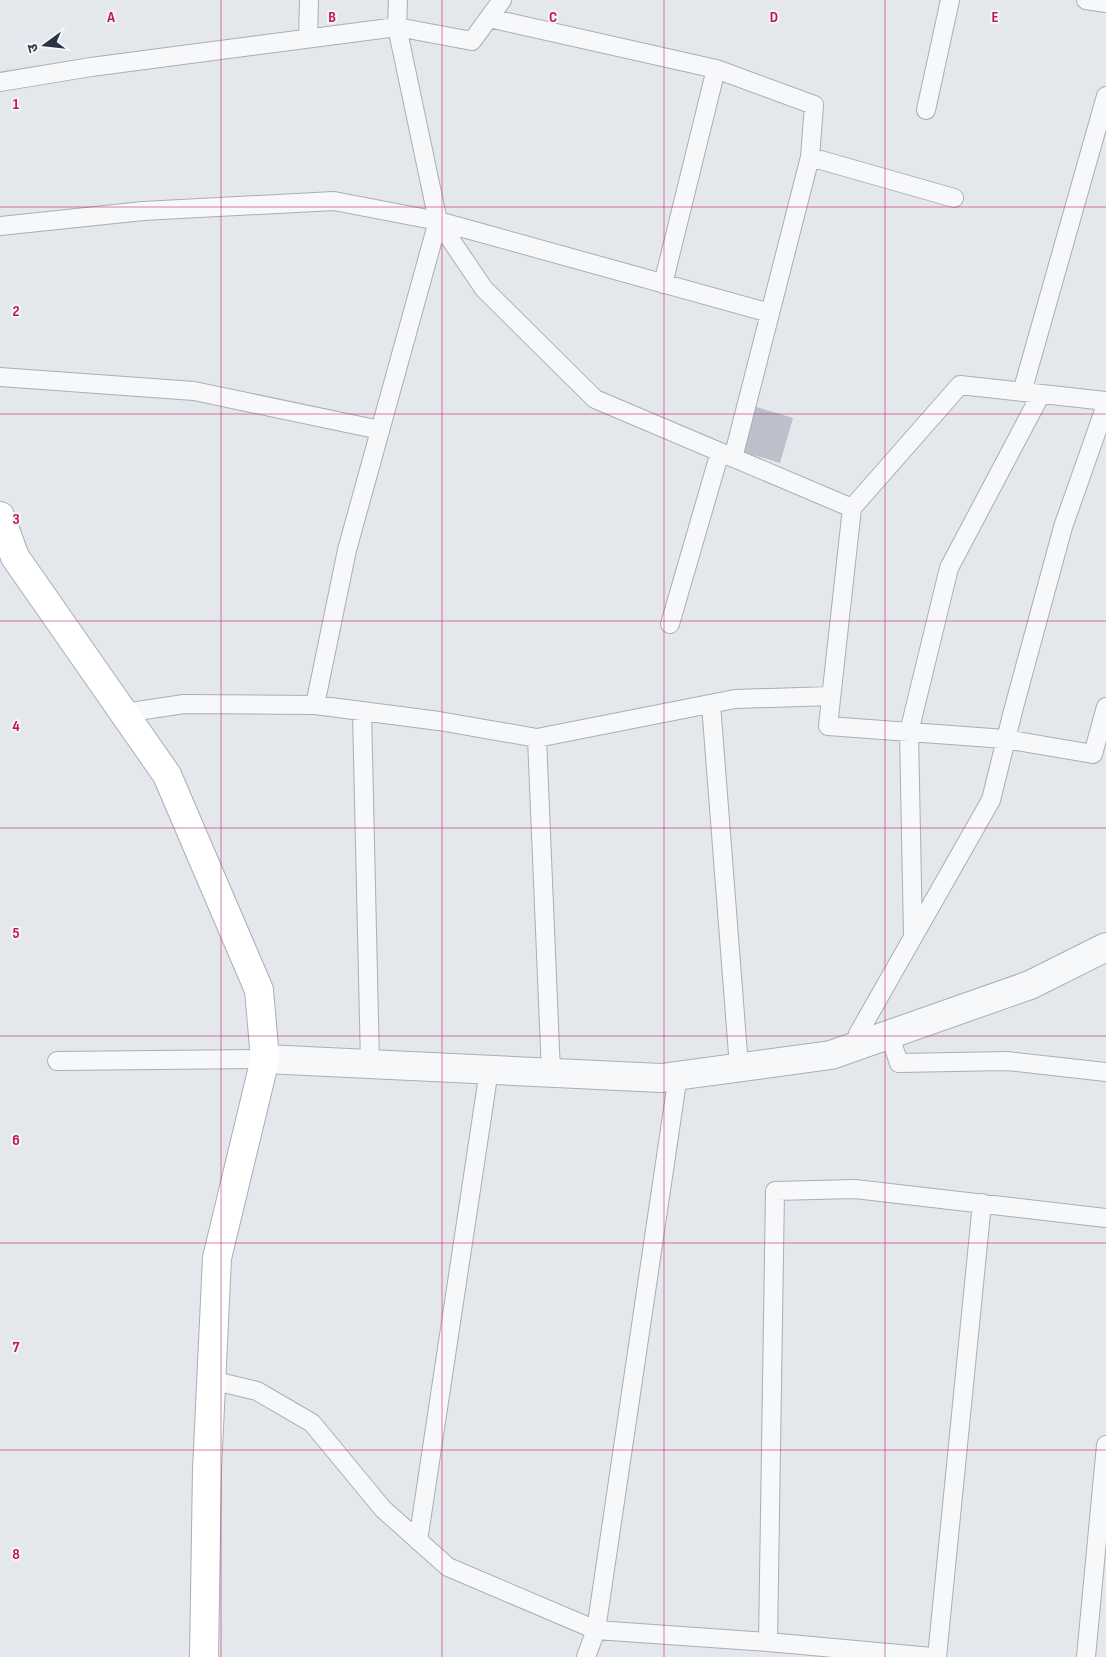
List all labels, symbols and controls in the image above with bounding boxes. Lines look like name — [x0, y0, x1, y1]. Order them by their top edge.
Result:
text: A — [106, 8, 115, 27]
text: B — [328, 8, 336, 27]
text: C — [549, 8, 557, 27]
text: D — [770, 8, 778, 27]
text: E — [992, 8, 999, 27]
north arrow — [20, 20, 70, 70]
text: उ — [23, 41, 42, 54]
text: 1 — [13, 95, 20, 114]
text: 2 — [12, 302, 20, 321]
text: 3 — [12, 510, 20, 529]
text: 4 — [12, 717, 20, 736]
text: 5 — [12, 924, 20, 943]
text: 6 — [12, 1131, 20, 1150]
text: 7 — [13, 1338, 20, 1357]
text: 8 — [12, 1545, 20, 1564]

